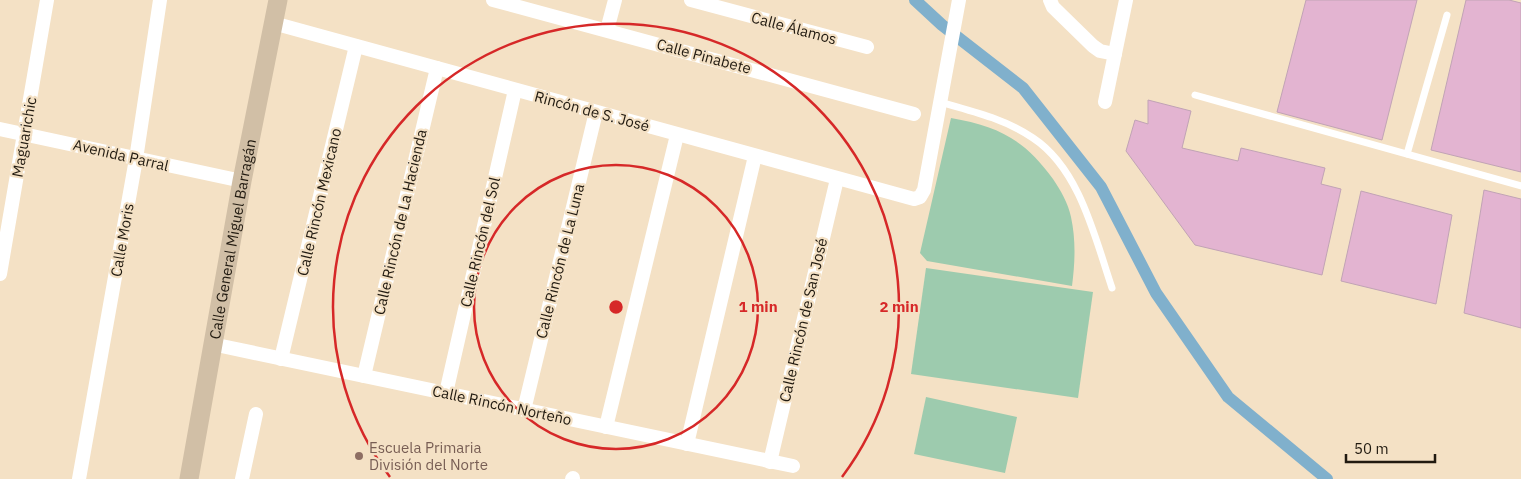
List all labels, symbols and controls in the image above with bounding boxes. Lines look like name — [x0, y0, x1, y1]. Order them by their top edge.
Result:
street label: Calle Álamos — [749, 7, 839, 49]
street label: Calle Pinabete — [655, 34, 753, 78]
street label: Rincón de S. José — [532, 87, 652, 135]
street label: Maguarichic — [8, 95, 40, 179]
street label: Calle Rincón Mexicano — [293, 126, 345, 278]
street label: Calle Rincón de La Hacienda — [369, 127, 431, 317]
street label: Avenida Parral — [71, 135, 171, 175]
street label: Calle General Miguel Barragán — [205, 137, 260, 341]
street label: Calle Rincón del Sol — [456, 175, 504, 309]
street label: Calle Rincón de La Luna — [532, 182, 588, 340]
street label: Calle Moris — [106, 202, 138, 278]
street label: Calle Rincón de San José — [775, 236, 831, 404]
text: 1 min — [738, 297, 778, 316]
text: 2 min — [879, 297, 919, 316]
centre of rings — [607, 298, 625, 316]
street label: Calle Rincón Norteño — [431, 381, 573, 429]
scale bar — [1346, 432, 1435, 464]
place label: Escuela Primaria División del Norte — [369, 438, 488, 474]
text: 50 m — [1354, 439, 1389, 458]
marker: Escuela Primaria División del Norte — [353, 450, 365, 462]

